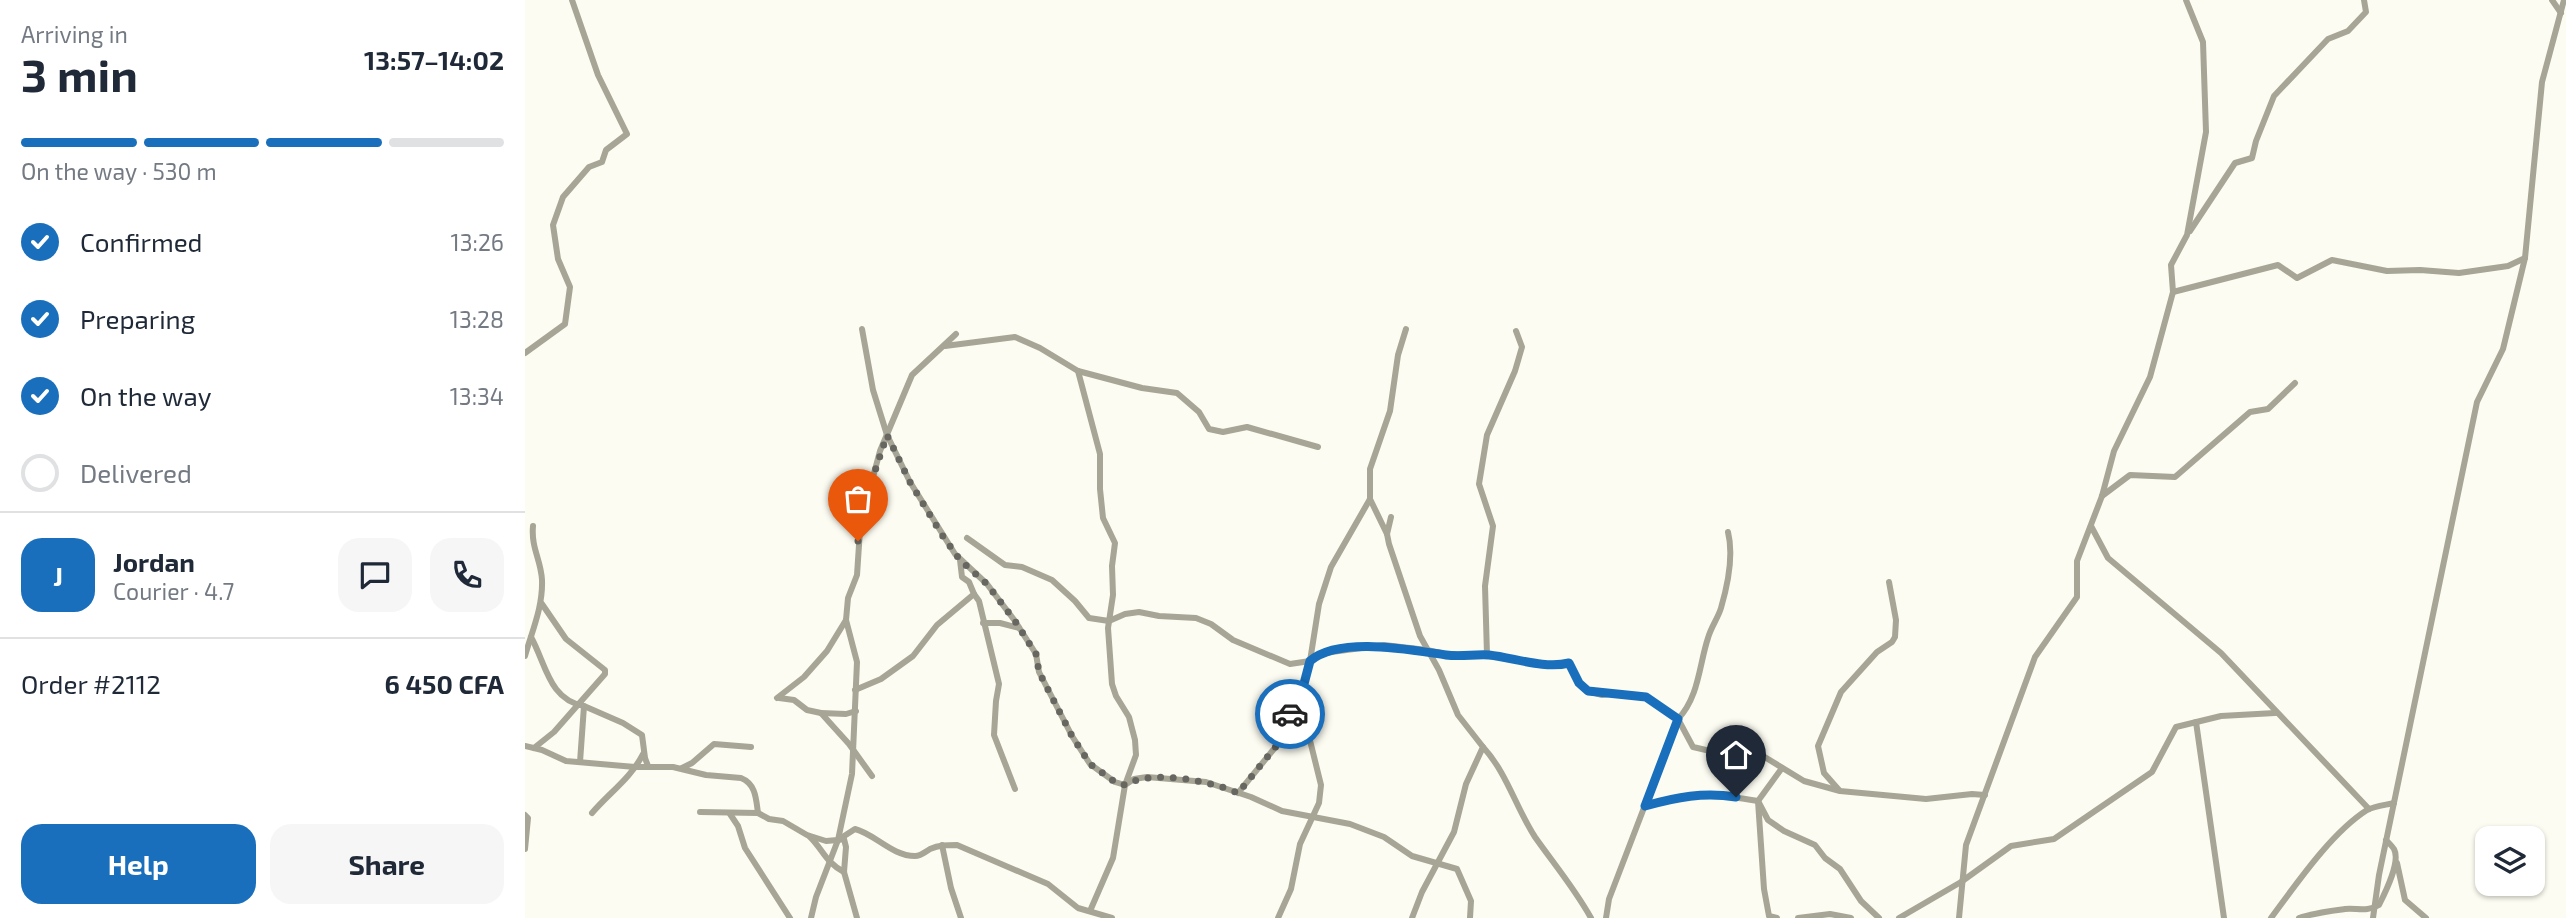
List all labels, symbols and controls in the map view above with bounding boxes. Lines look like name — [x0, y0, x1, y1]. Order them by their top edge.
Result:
text: Arriving in — [21, 20, 128, 48]
text: 13:57–14:02 — [364, 44, 504, 75]
text: 3 min — [21, 46, 138, 101]
text: On the way · 530 m — [21, 157, 217, 185]
icon: check — [21, 223, 59, 261]
text: Confirmed — [80, 226, 203, 257]
text: 13:26 — [451, 228, 504, 256]
icon: check — [21, 300, 59, 338]
text: Preparing — [80, 303, 195, 334]
text: 13:28 — [450, 305, 504, 333]
icon: check — [21, 377, 59, 415]
text: On the way — [80, 380, 211, 411]
text: 13:34 — [450, 382, 504, 410]
text: Delivered — [80, 457, 192, 488]
pin — [828, 469, 888, 541]
icon: bag — [839, 480, 877, 518]
button: chat — [338, 538, 412, 612]
button: phone — [430, 538, 504, 612]
text: Jordan — [113, 546, 195, 577]
text: J — [53, 560, 63, 591]
text: Courier · 4.7 — [113, 577, 234, 605]
text: Order #2112 — [21, 668, 161, 699]
text: 6 450 CFA — [385, 668, 504, 699]
courier — [1255, 679, 1325, 749]
icon: car — [1271, 695, 1309, 733]
pin — [1706, 725, 1766, 797]
icon: home — [1717, 736, 1755, 774]
button: Help — [21, 824, 256, 904]
button: Share — [270, 824, 504, 904]
map controls — [2475, 826, 2545, 896]
button: layers — [2475, 826, 2545, 896]

